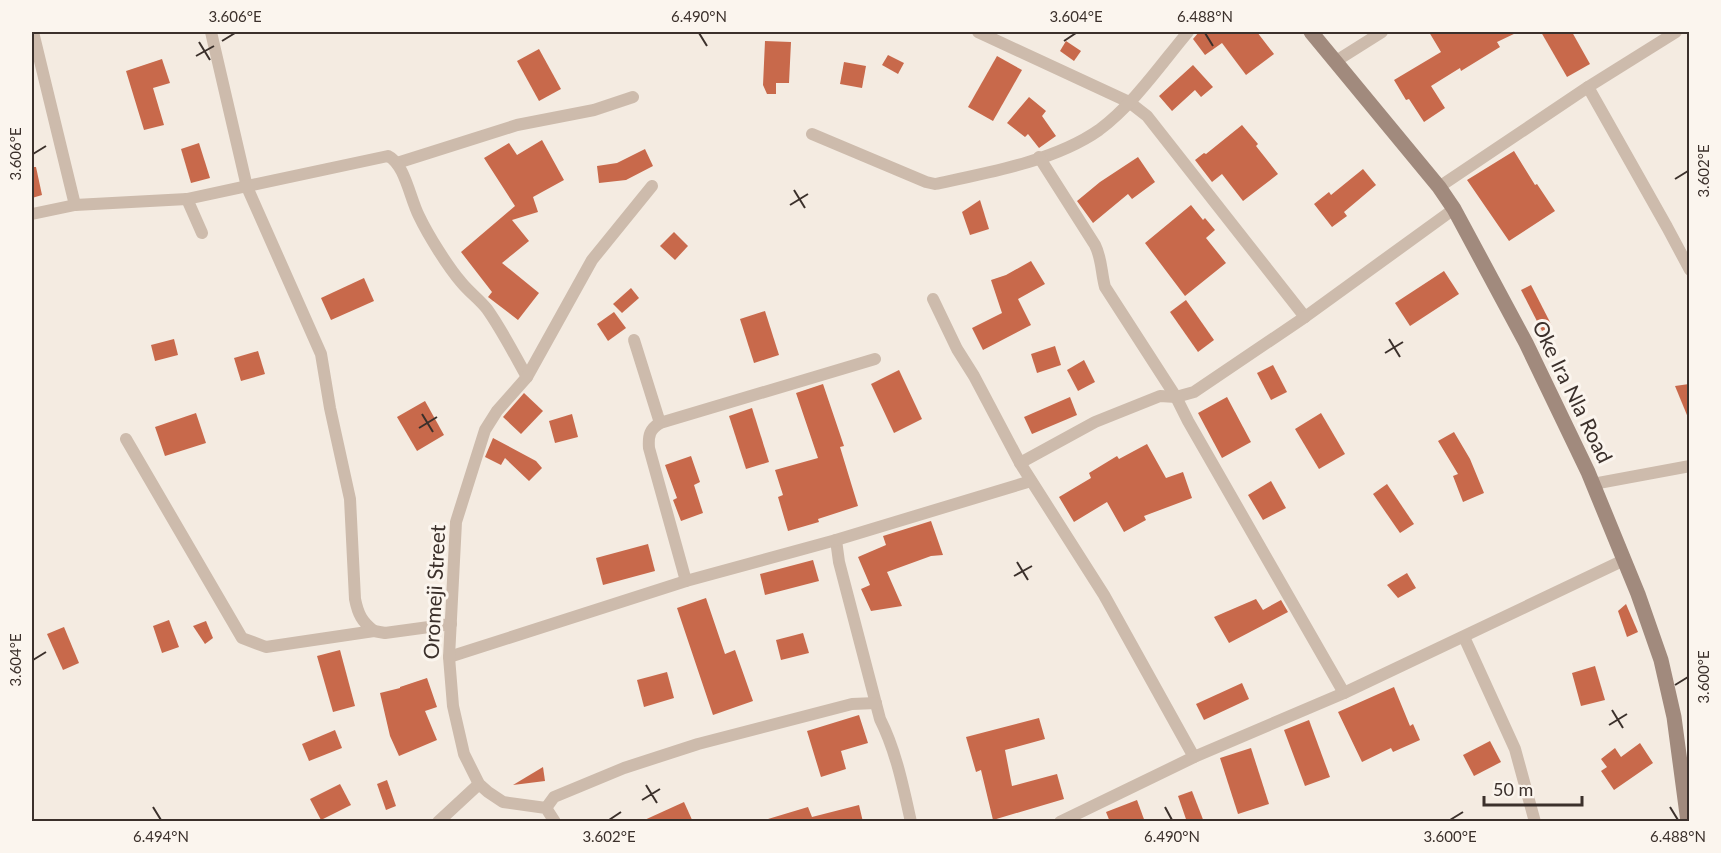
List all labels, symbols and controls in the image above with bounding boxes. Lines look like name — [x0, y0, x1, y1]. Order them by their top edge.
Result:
text: 3.606°E — [208, 7, 262, 25]
text: 6.490°N — [671, 7, 727, 25]
text: 3.604°E — [1049, 7, 1103, 25]
text: 6.488°N — [1177, 7, 1233, 25]
text: 3.606°E — [6, 127, 24, 181]
text: 3.602°E — [1694, 144, 1712, 198]
street label: Oke Ira Nla Road — [1528, 316, 1619, 467]
street label: Oromeji Street — [417, 523, 450, 660]
text: 3.604°E — [6, 633, 24, 687]
text: 3.600°E — [1694, 650, 1712, 704]
scale bar — [1484, 769, 1582, 807]
text: 50 m — [1493, 778, 1533, 800]
text: 6.494°N — [133, 827, 189, 845]
text: 3.602°E — [582, 827, 636, 845]
text: 6.490°N — [1144, 827, 1200, 845]
text: 3.600°E — [1423, 827, 1477, 845]
text: 6.488°N — [1650, 827, 1706, 845]

